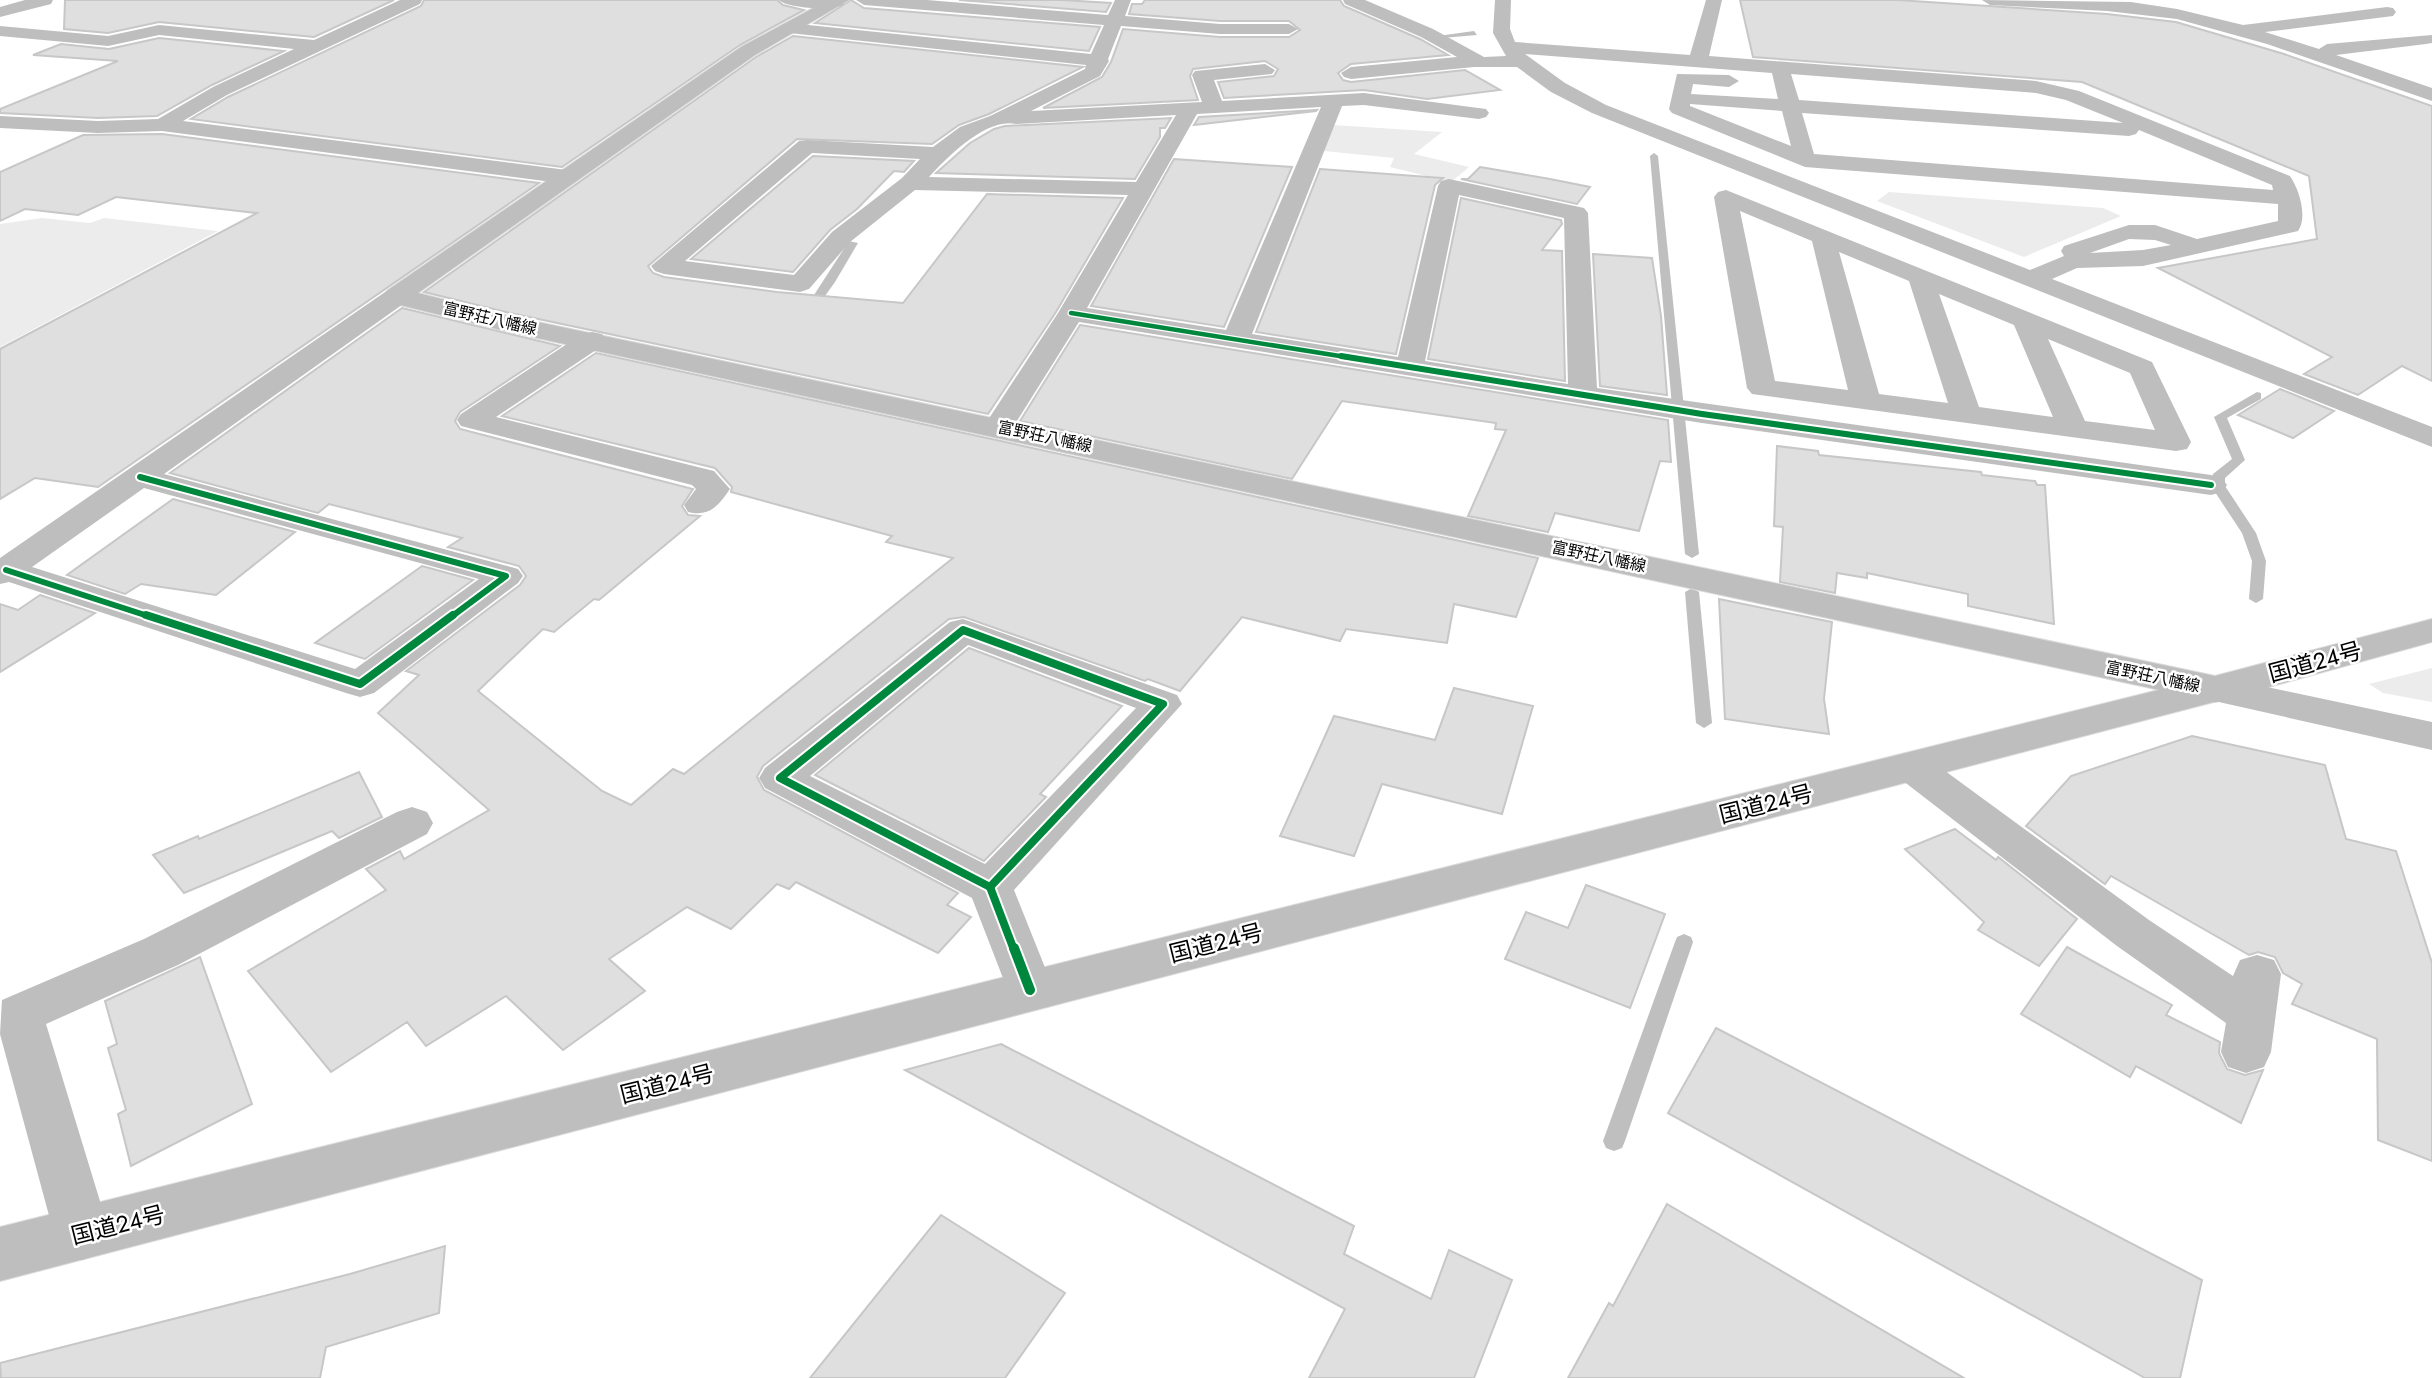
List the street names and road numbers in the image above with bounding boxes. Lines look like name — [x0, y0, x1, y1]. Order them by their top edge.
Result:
street label: 富野荘八幡線 — [441, 296, 539, 340]
street label: 富野荘八幡線 — [996, 415, 1094, 458]
street label: 富野荘八幡線 — [1550, 535, 1648, 578]
street label: 国道24号 — [2264, 633, 2366, 691]
street label: 富野荘八幡線 — [2104, 655, 2202, 698]
street label: 国道24号 — [1716, 776, 1816, 832]
street label: 国道24号 — [1166, 915, 1266, 971]
street label: 国道24号 — [617, 1056, 717, 1112]
street label: 国道24号 — [68, 1197, 168, 1253]

